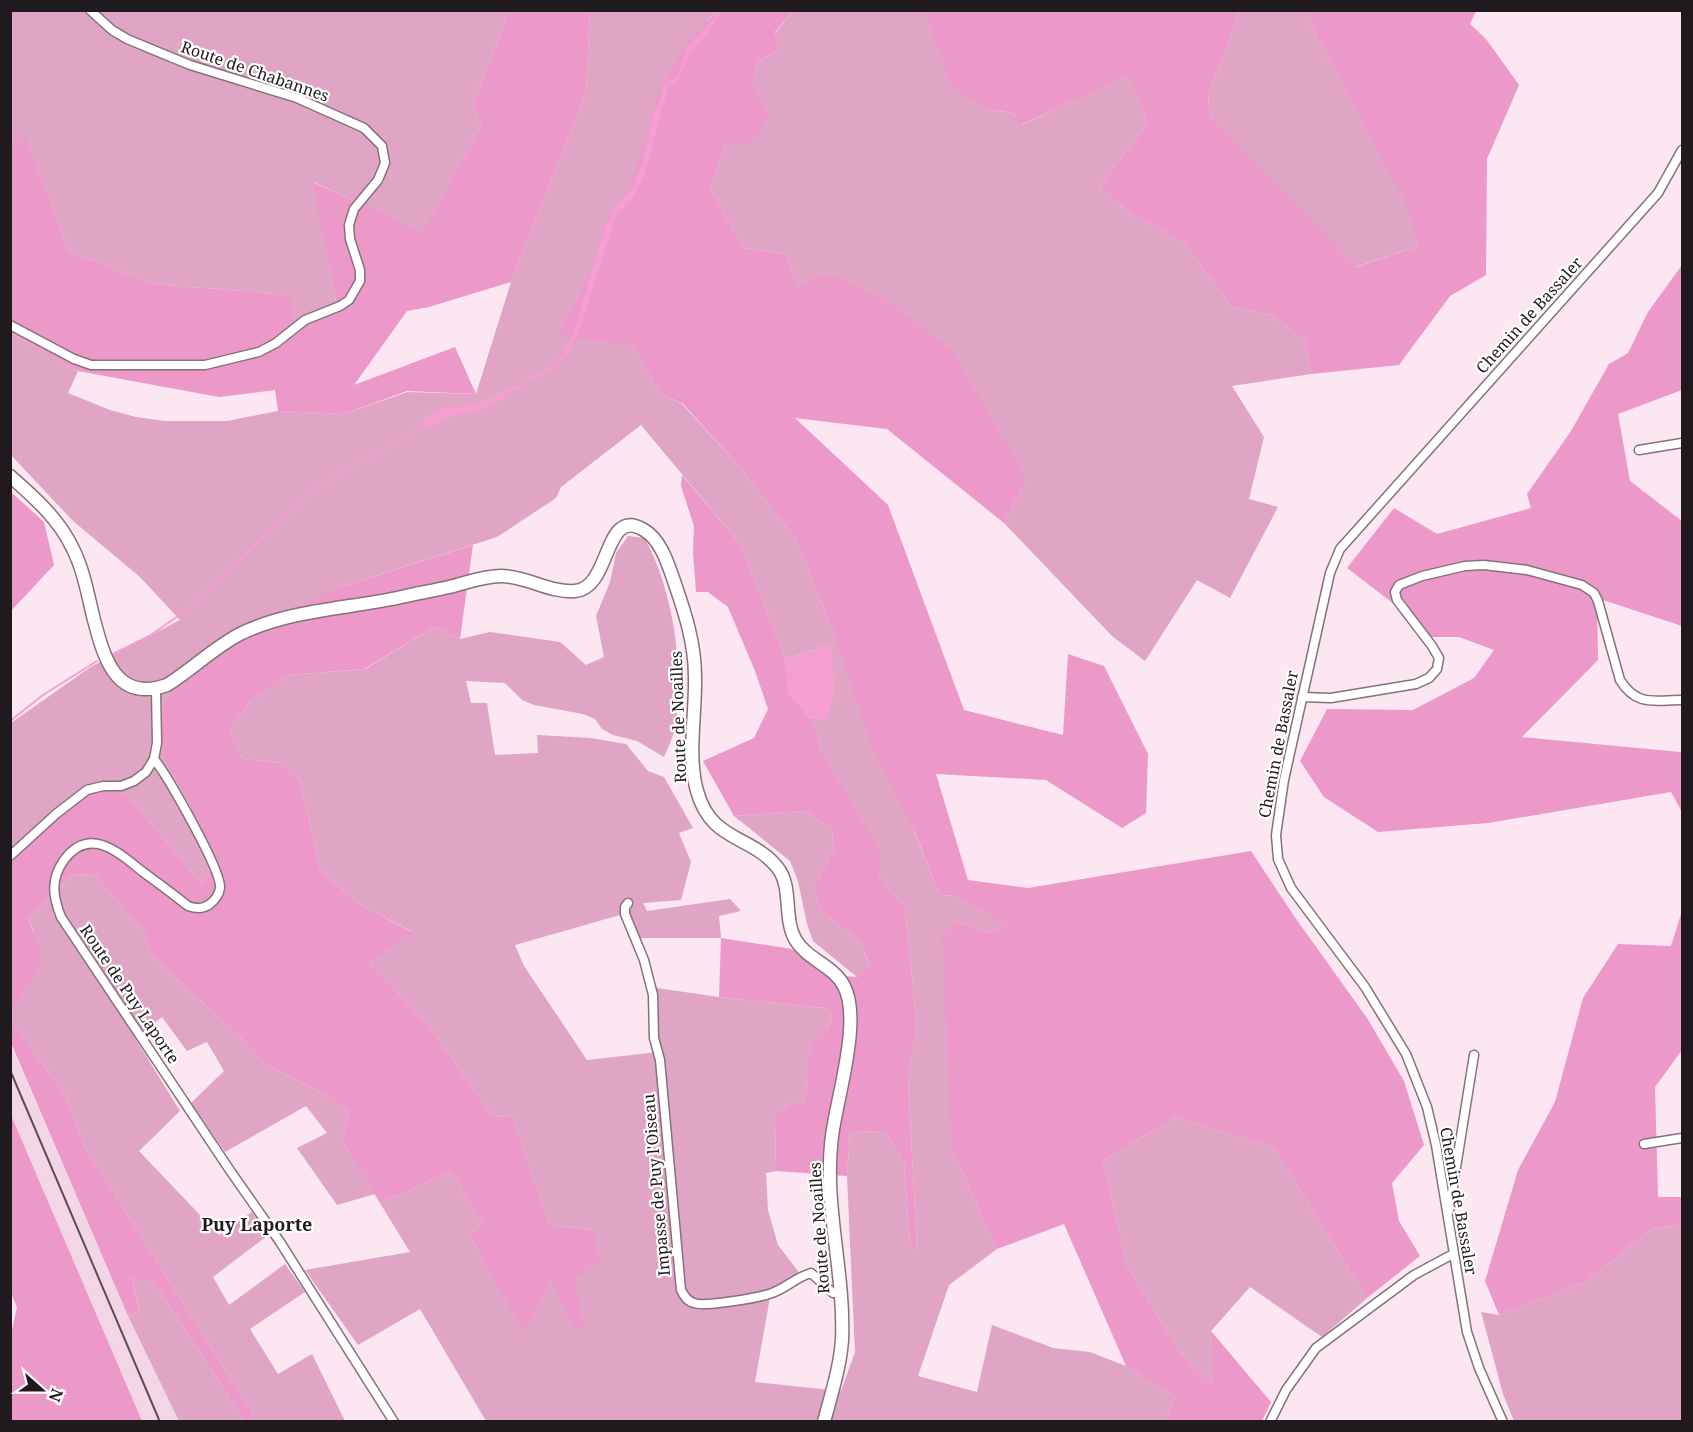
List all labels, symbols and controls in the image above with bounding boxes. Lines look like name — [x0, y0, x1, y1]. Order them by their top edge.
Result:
street label: Route de Chabannes — [178, 35, 332, 107]
street label: Chemin de Bassaler — [1471, 252, 1588, 378]
street label: Route de Noailles — [665, 651, 691, 783]
street label: Chemin de Bassaler — [1253, 668, 1303, 820]
street label: Route de Puy Laporte — [75, 920, 185, 1068]
street label: Impasse de Puy l'Oiseau — [637, 1093, 675, 1277]
street label: Chemin de Bassaler — [1435, 1125, 1483, 1277]
street label: Route de Noailles — [803, 1161, 835, 1295]
district label: Puy Laporte — [202, 1212, 312, 1236]
north arrow — [12, 1360, 72, 1420]
text: N — [43, 1386, 69, 1406]

